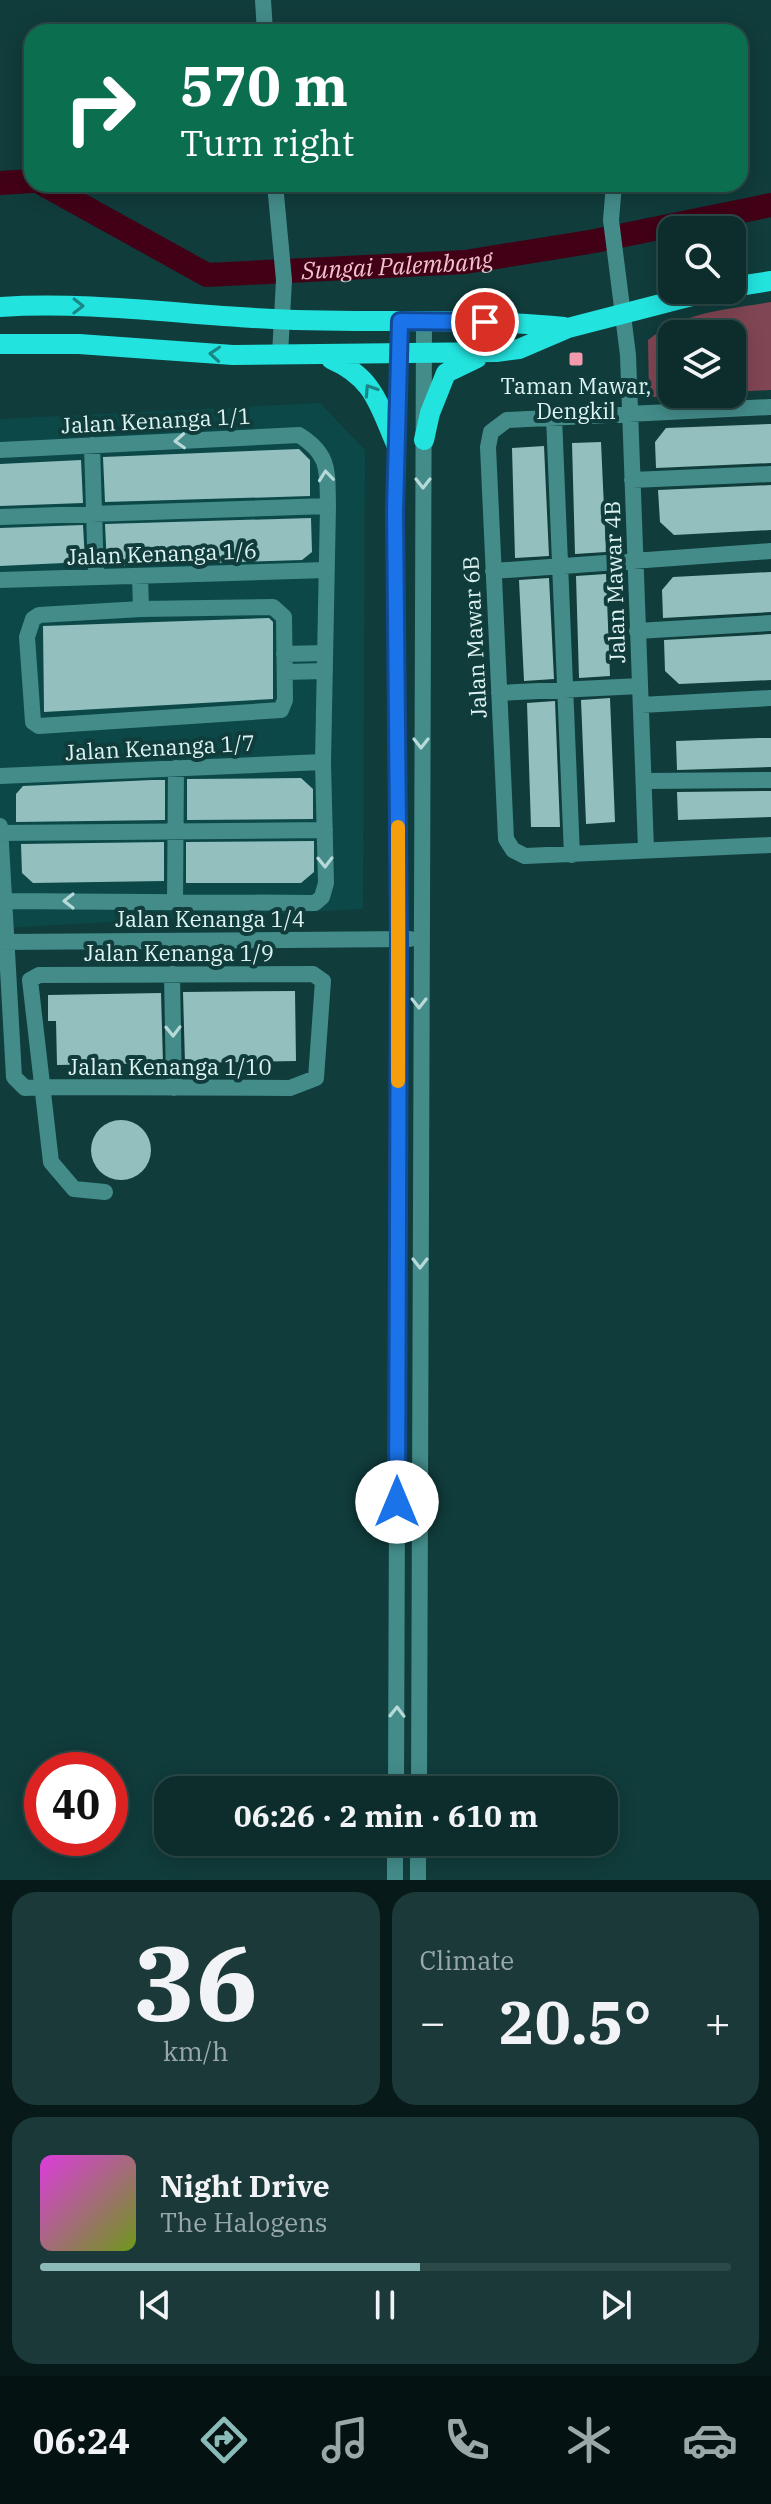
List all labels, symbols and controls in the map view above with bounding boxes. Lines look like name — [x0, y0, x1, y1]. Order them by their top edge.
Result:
text: 570 m — [180, 49, 348, 121]
icon: right — [48, 56, 152, 160]
text: Turn right — [180, 119, 354, 166]
map controls — [658, 216, 746, 408]
button: search — [658, 216, 746, 304]
water label: Sungai Palembang — [300, 242, 496, 286]
pin — [451, 288, 519, 356]
one-way arrow — [72, 297, 85, 315]
icon: arrive — [463, 300, 507, 344]
button: layers — [658, 320, 746, 408]
one-way arrow — [208, 346, 221, 363]
marker: Taman Mawar, Dengkil — [567, 350, 585, 368]
place label: Taman Mawar, Dengkil — [500, 371, 652, 425]
one-way arrow — [365, 385, 380, 399]
street label: Jalan Kenanga 1/1 — [60, 401, 252, 439]
one-way arrow — [173, 432, 186, 449]
one-way arrow — [317, 469, 334, 482]
one-way arrow — [414, 477, 432, 490]
street label: Jalan Mawar 4B — [597, 500, 631, 664]
street label: Jalan Kenanga 1/6 — [66, 535, 258, 571]
street label: Jalan Mawar 6B — [455, 555, 493, 719]
street label: Jalan Kenanga 1/7 — [64, 728, 256, 766]
one-way arrow — [412, 737, 430, 750]
one-way arrow — [317, 856, 334, 869]
one-way arrow — [62, 892, 75, 910]
street label: Jalan Kenanga 1/4 — [115, 904, 305, 933]
street label: Jalan Kenanga 1/9 — [84, 938, 274, 967]
one-way arrow — [410, 997, 428, 1010]
one-way arrow — [164, 1025, 182, 1038]
street label: Jalan Kenanga 1/10 — [68, 1052, 272, 1081]
one-way arrow — [411, 1257, 429, 1270]
position arrow — [355, 1460, 439, 1544]
one-way arrow — [388, 1705, 406, 1718]
speed limit sign: 40 — [24, 1752, 128, 1856]
text: 06:26 · 2 min · 610 m — [234, 1796, 538, 1835]
text: 36 — [133, 1914, 258, 2050]
text: Climate — [420, 1943, 514, 1977]
text: 20.5° — [499, 1982, 652, 2061]
text: − — [420, 1993, 446, 2050]
text: + — [705, 1993, 731, 2050]
text: km/h — [163, 2034, 229, 2068]
text: Night Drive — [160, 2166, 330, 2205]
text: The Halogens — [160, 2205, 328, 2239]
icon: previous — [133, 2283, 177, 2327]
icon: pause — [363, 2283, 407, 2327]
icon: next — [594, 2283, 638, 2327]
icon: directions — [196, 2412, 252, 2468]
icon: music — [317, 2412, 373, 2468]
icon: phone — [439, 2412, 495, 2468]
icon: climate — [561, 2412, 617, 2468]
icon: car — [682, 2412, 738, 2468]
text: 06:24 — [33, 2417, 130, 2464]

